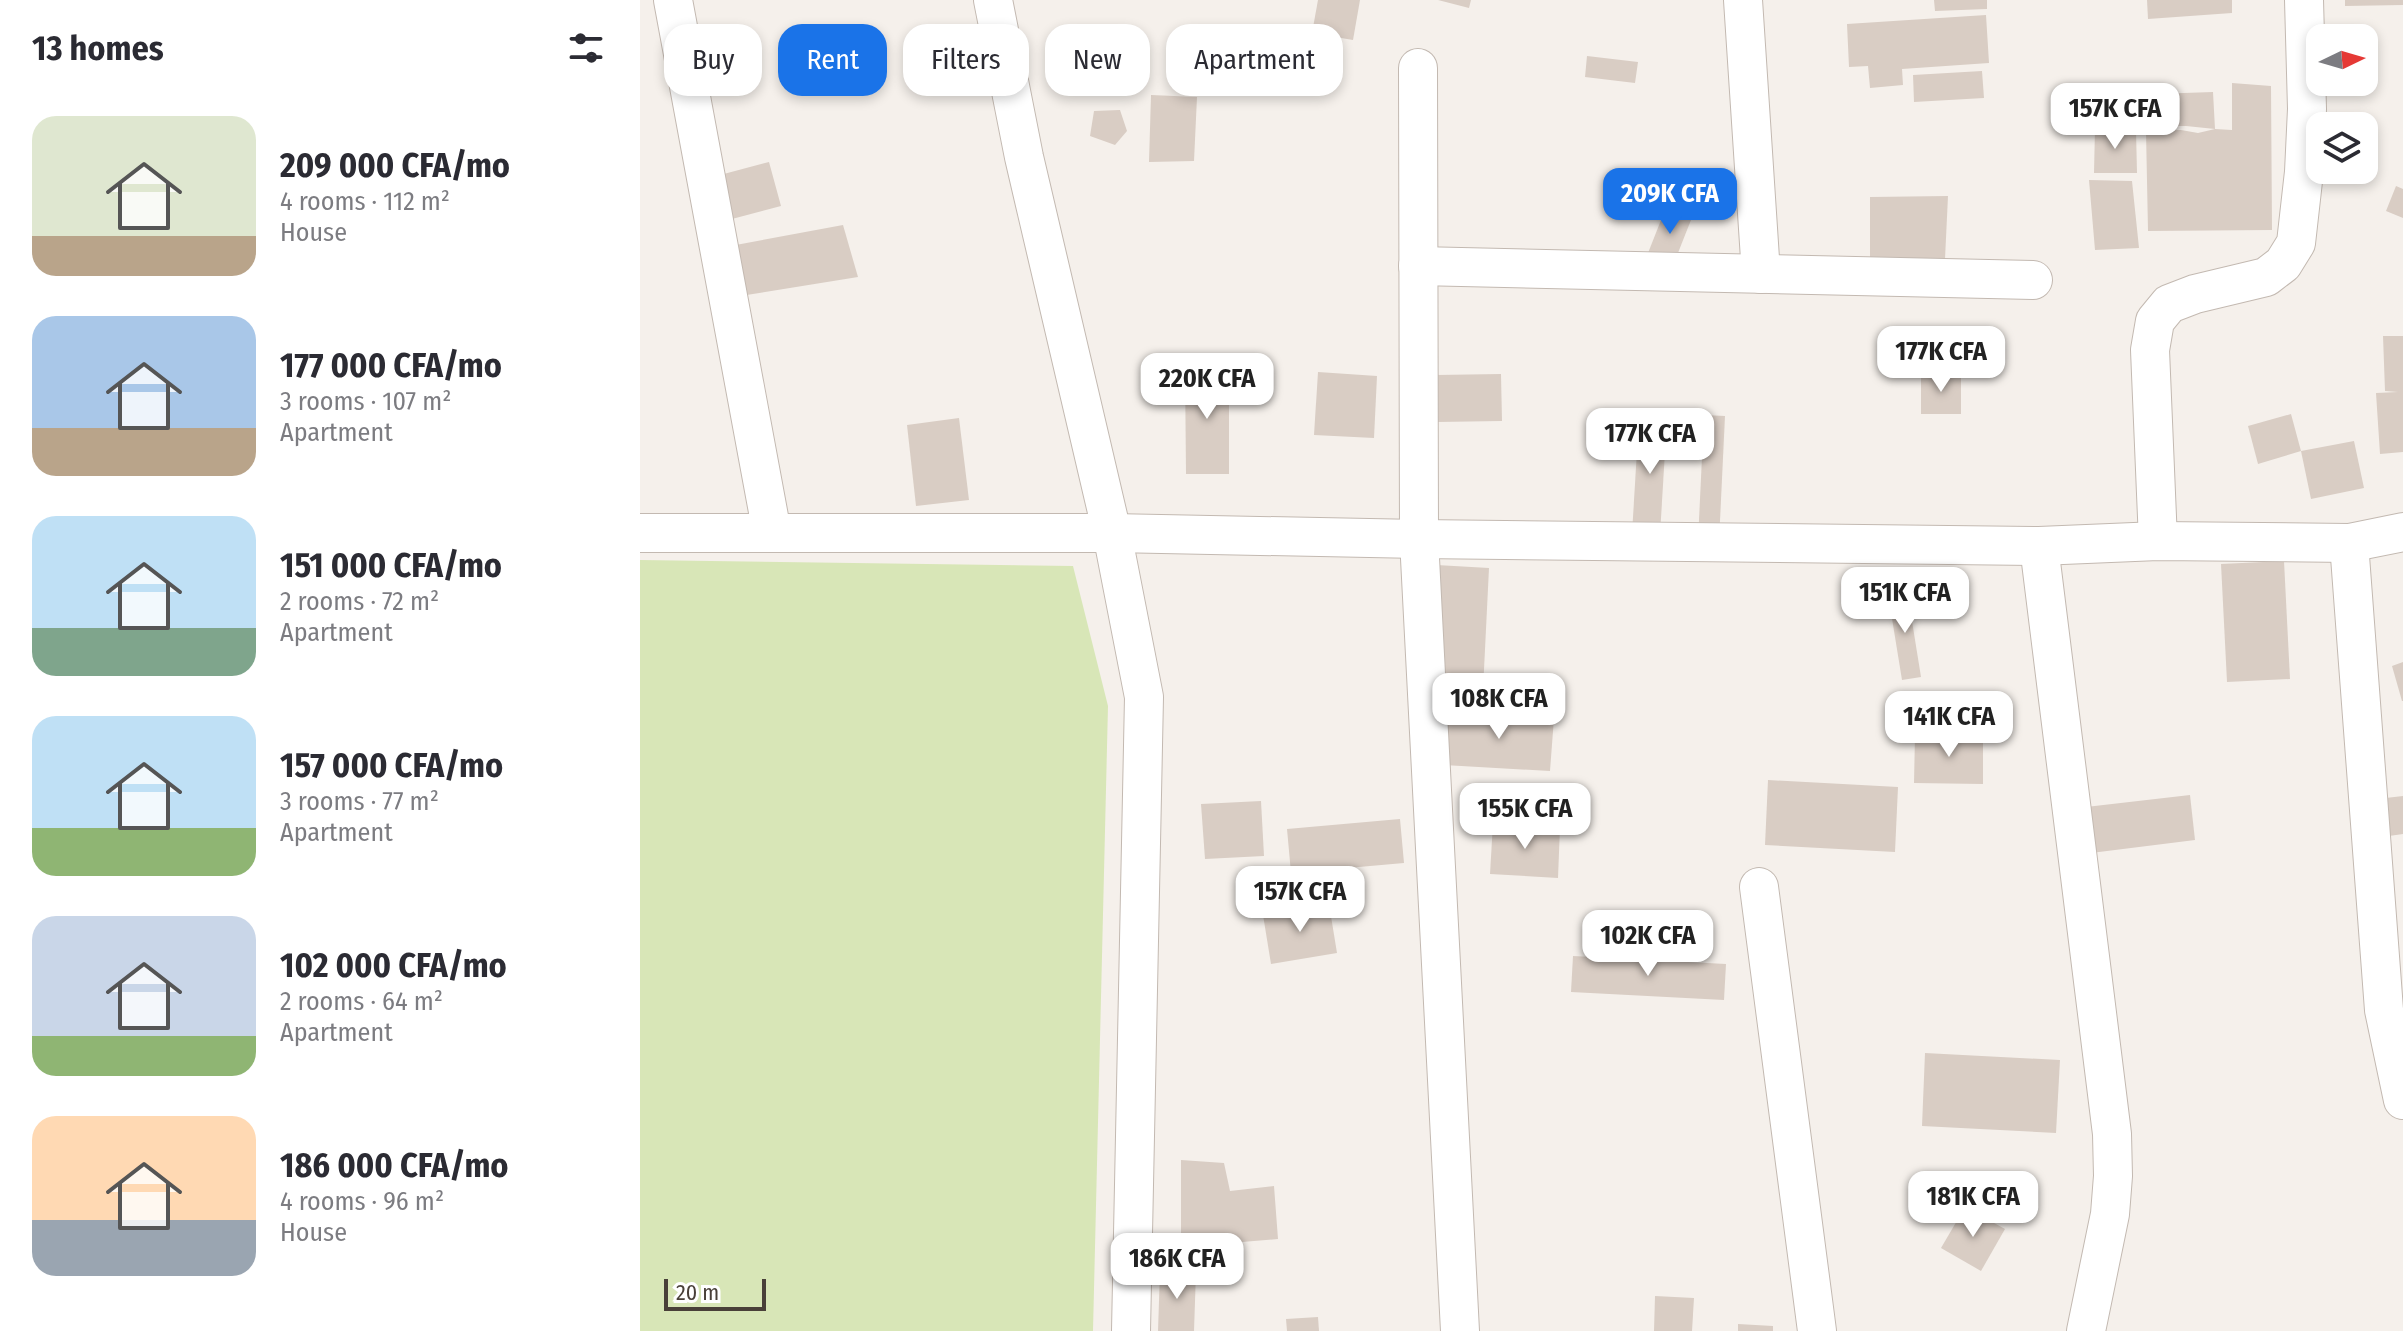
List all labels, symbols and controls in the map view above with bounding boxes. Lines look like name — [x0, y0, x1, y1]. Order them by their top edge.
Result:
chip: Buy — [664, 24, 762, 96]
chip: Rent — [778, 24, 887, 96]
chip: Filters — [903, 24, 1029, 96]
chip: New — [1045, 24, 1150, 96]
chip: Apartment — [1166, 24, 1343, 96]
north arrow — [2306, 24, 2378, 96]
map controls — [2306, 24, 2378, 184]
icon: filters — [564, 26, 608, 70]
text: 13 homes — [32, 28, 164, 69]
pin: 157K CFA — [2032, 83, 2198, 151]
text: 157K CFA — [2069, 93, 2161, 124]
button: layers — [2306, 112, 2378, 184]
text: 209 000 CFA/mo — [280, 145, 510, 186]
icon: home — [96, 148, 192, 244]
pin: 209K CFA — [1587, 168, 1753, 236]
text: 209K CFA — [1621, 178, 1719, 209]
text: 4 rooms · 112 m² — [280, 186, 450, 217]
text: House — [280, 217, 347, 248]
pin: 177K CFA — [1858, 326, 2024, 394]
text: 177K CFA — [1895, 336, 1987, 367]
text: 177 000 CFA/mo — [280, 345, 502, 386]
icon: home — [96, 348, 192, 444]
pin: 220K CFA — [1124, 353, 1290, 421]
text: 220K CFA — [1159, 363, 1255, 394]
text: 3 rooms · 107 m² — [280, 386, 452, 417]
pin: 177K CFA — [1567, 408, 1733, 476]
text: Apartment — [280, 417, 393, 448]
text: 177K CFA — [1604, 418, 1696, 449]
text: 151 000 CFA/mo — [280, 545, 502, 586]
icon: home — [96, 548, 192, 644]
pin: 151K CFA — [1822, 567, 1988, 635]
text: 151K CFA — [1859, 577, 1951, 608]
text: 2 rooms · 72 m² — [280, 586, 439, 617]
text: Apartment — [280, 617, 393, 648]
pin: 108K CFA — [1416, 673, 1582, 741]
text: 108K CFA — [1450, 683, 1548, 714]
pin: 141K CFA — [1866, 691, 2032, 759]
text: 141K CFA — [1903, 701, 1995, 732]
text: 157 000 CFA/mo — [280, 745, 503, 786]
icon: home — [96, 748, 192, 844]
pin: 155K CFA — [1442, 783, 1608, 851]
text: 3 rooms · 77 m² — [280, 786, 439, 817]
text: 155K CFA — [1478, 793, 1572, 824]
text: Apartment — [280, 817, 393, 848]
pin: 157K CFA — [1217, 866, 1383, 934]
text: 157K CFA — [1254, 876, 1346, 907]
pin: 102K CFA — [1565, 910, 1731, 978]
text: 102K CFA — [1600, 920, 1696, 951]
text: 102 000 CFA/mo — [280, 945, 507, 986]
icon: home — [96, 948, 192, 1044]
text: 2 rooms · 64 m² — [280, 986, 443, 1017]
text: Apartment — [280, 1017, 393, 1048]
text: 186 000 CFA/mo — [280, 1145, 509, 1186]
icon: home — [96, 1148, 192, 1244]
pin: 181K CFA — [1890, 1171, 2056, 1239]
text: 181K CFA — [1926, 1181, 2020, 1212]
text: 4 rooms · 96 m² — [280, 1186, 444, 1217]
text: House — [280, 1217, 347, 1248]
pin: 186K CFA — [1094, 1233, 1260, 1301]
text: 186K CFA — [1129, 1243, 1225, 1274]
scale bar — [664, 1275, 766, 1311]
text: 20 m — [676, 1279, 719, 1306]

